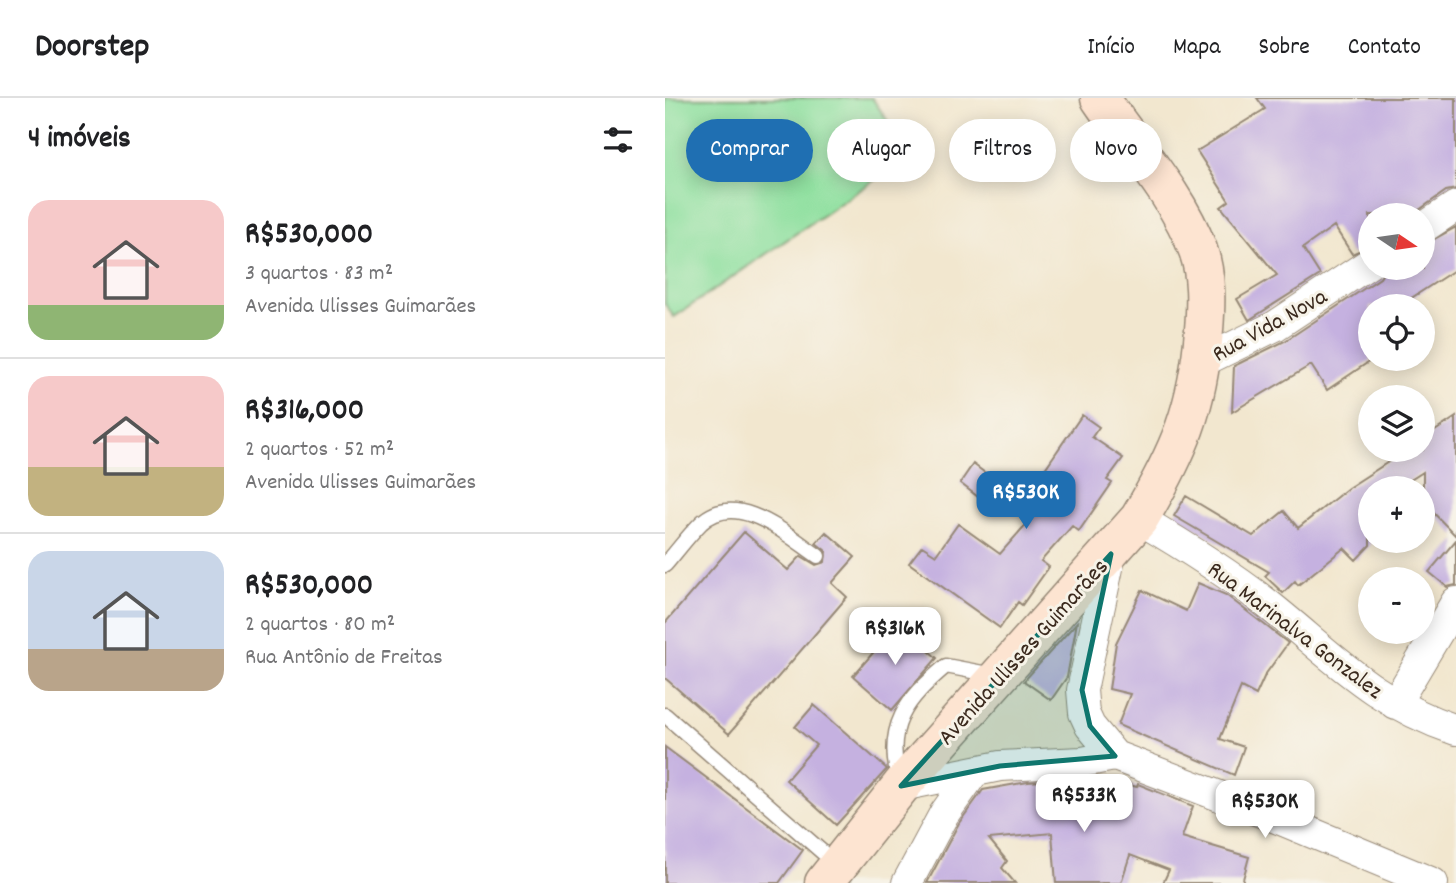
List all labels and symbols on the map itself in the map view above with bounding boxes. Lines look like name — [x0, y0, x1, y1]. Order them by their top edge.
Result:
north arrow — [1358, 203, 1435, 280]
street label: Rua Vida Nova — [1207, 281, 1335, 372]
pin: R$530K — [969, 472, 1083, 531]
street label: Avenida Ulisses Guimarães — [931, 552, 1118, 754]
street label: Rua Marinalva Gonzalez — [1199, 554, 1389, 709]
pin: R$316K — [838, 608, 952, 667]
pin: R$533K — [1027, 774, 1141, 834]
pin: R$530K — [1208, 780, 1322, 840]

